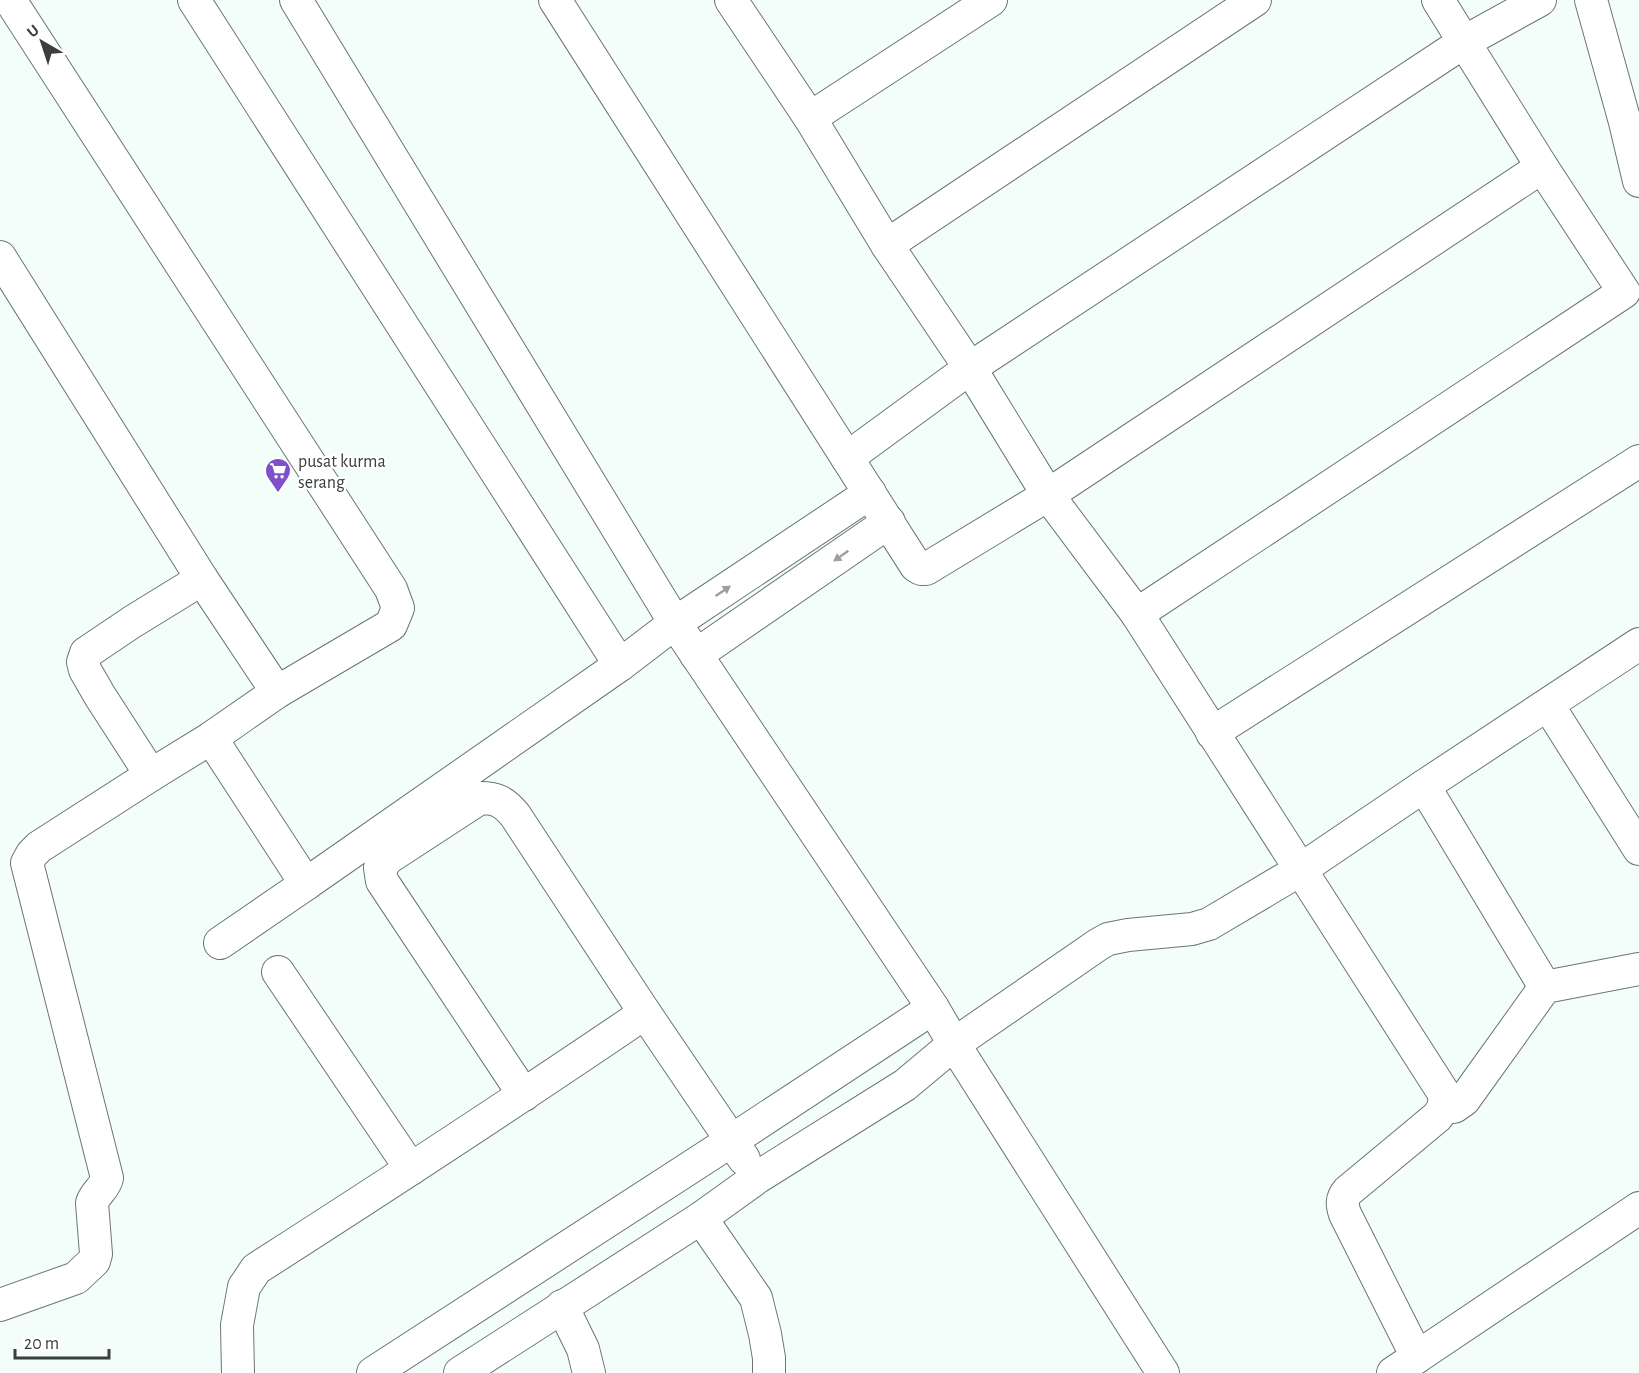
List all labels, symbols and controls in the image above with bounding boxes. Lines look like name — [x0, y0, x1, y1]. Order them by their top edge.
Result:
north arrow — [12, 12, 72, 72]
text: U — [24, 22, 42, 41]
place label: pusat kurma serang — [298, 453, 386, 492]
supermarket icon: pusat kurma serang — [263, 456, 293, 494]
one-way arrow — [833, 550, 850, 561]
one-way arrow — [715, 585, 731, 597]
scale bar — [15, 1322, 110, 1360]
text: 20 m — [24, 1335, 59, 1353]

